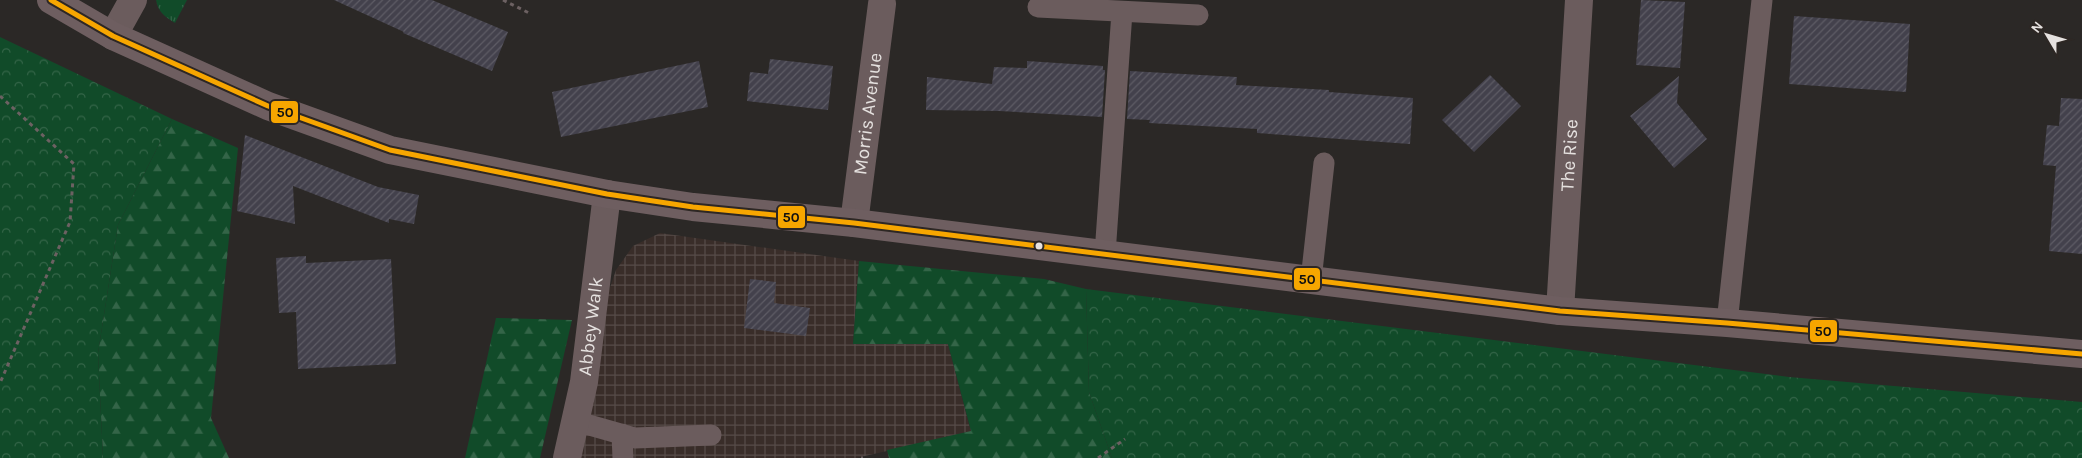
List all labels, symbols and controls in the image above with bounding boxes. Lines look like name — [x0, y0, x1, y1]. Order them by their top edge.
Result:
north arrow — [2022, 10, 2072, 60]
text: N — [2027, 18, 2047, 36]
street label: Morris Avenue — [849, 51, 887, 176]
line badge: 50 — [270, 100, 299, 124]
text: 50 — [276, 104, 294, 121]
street label: The Rise — [1556, 119, 1583, 192]
line badge: 50 — [777, 205, 806, 229]
text: 50 — [782, 209, 800, 226]
unlabelled marker — [1034, 241, 1044, 251]
line badge: 50 — [1293, 267, 1321, 291]
text: 50 — [1298, 271, 1316, 288]
street label: Abbey Walk — [574, 275, 608, 377]
line badge: 50 — [1809, 319, 1838, 343]
text: 50 — [1814, 323, 1832, 340]

